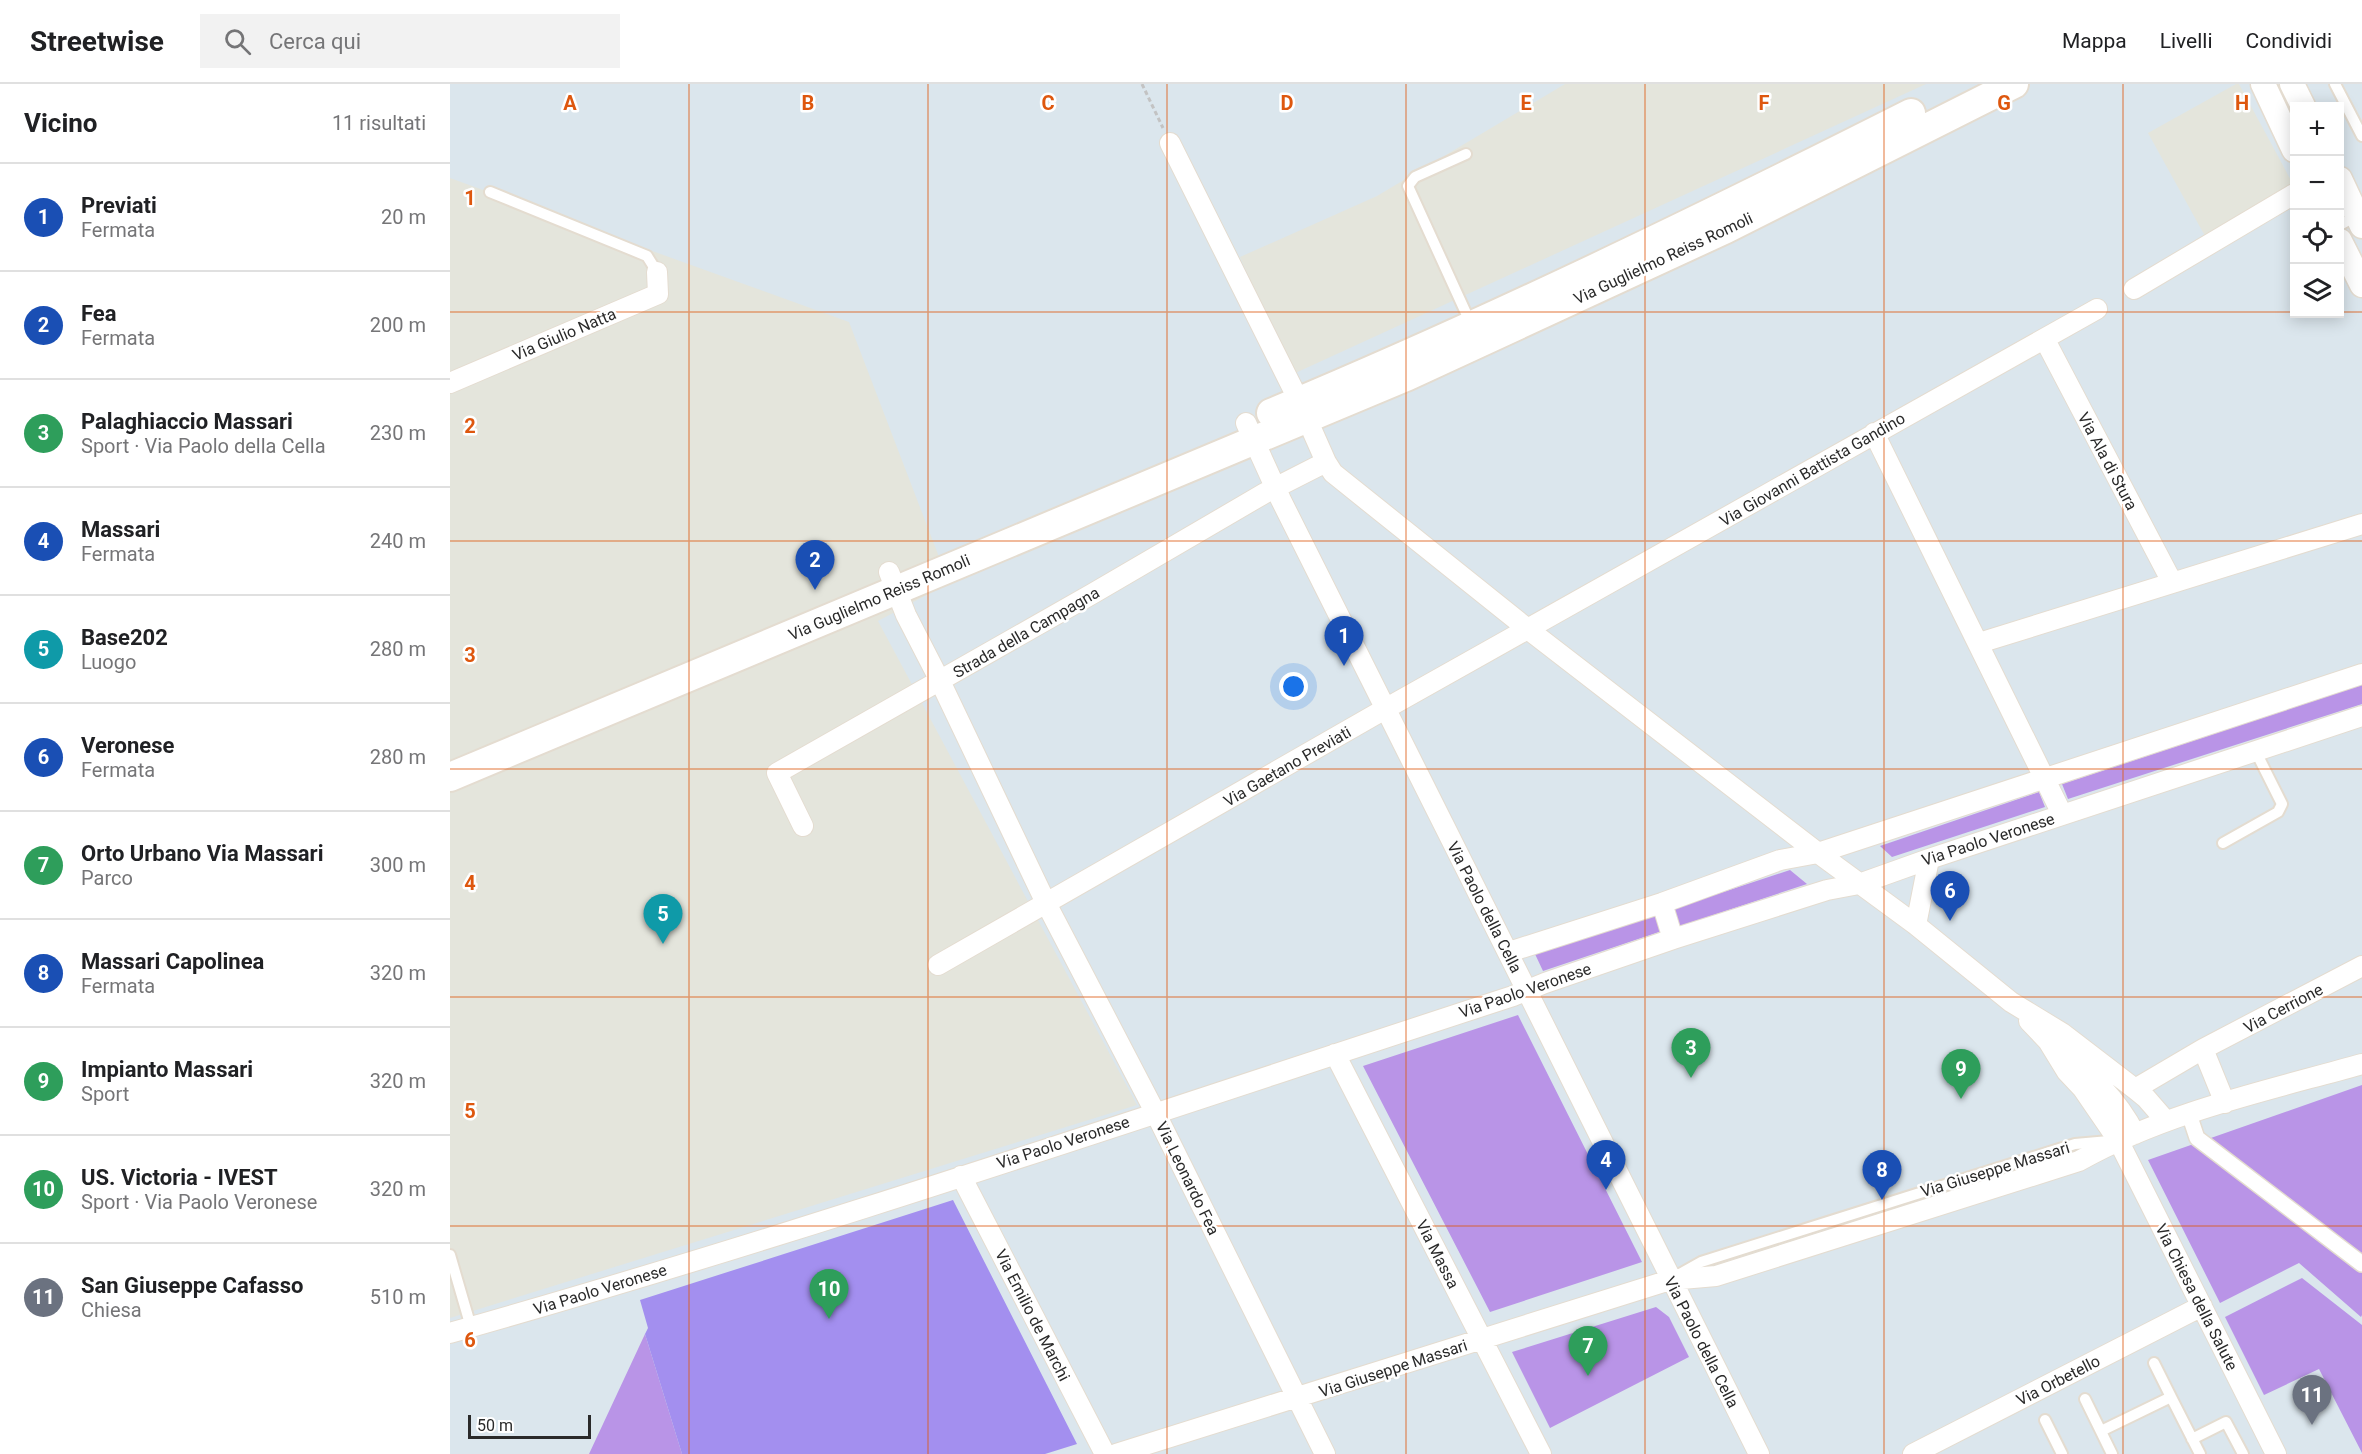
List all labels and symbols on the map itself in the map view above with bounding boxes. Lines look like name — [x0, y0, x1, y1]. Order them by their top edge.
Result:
text: A — [563, 91, 577, 115]
text: B — [802, 91, 814, 115]
text: C — [1041, 91, 1055, 115]
text: D — [1281, 91, 1294, 115]
text: E — [1520, 91, 1532, 115]
text: F — [1759, 91, 1770, 115]
text: G — [1997, 91, 2011, 115]
text: H — [2235, 91, 2249, 115]
text: 1 — [464, 186, 476, 210]
street label: Via Guglielmo Reiss Romoli — [1571, 209, 1756, 308]
street label: Via Giulio Natta — [510, 304, 619, 365]
street label: Via Giovanni Battista Gandino — [1716, 408, 1908, 530]
street label: Via Ala di Stura — [2074, 409, 2141, 513]
text: 2 — [464, 414, 476, 438]
pin: 2 — [796, 540, 835, 590]
street label: Via Guglielmo Reiss Romoli — [786, 551, 973, 644]
street label: Strada della Campagna — [950, 583, 1103, 682]
pin: 1 — [1324, 616, 1364, 666]
text: 3 — [464, 643, 476, 667]
your location — [1279, 672, 1308, 701]
street label: Via Gaetano Previati — [1220, 722, 1354, 811]
street label: Via Paolo Veronese — [1919, 809, 2057, 870]
street label: Via Paolo della Cella — [1443, 838, 1526, 976]
text: 4 — [464, 871, 476, 895]
pin: 6 — [1930, 872, 1970, 921]
pin: 5 — [644, 894, 682, 944]
street label: Via Paolo Veronese — [1457, 959, 1594, 1022]
street label: Via Cerrione — [2240, 980, 2326, 1037]
pin: 3 — [1672, 1028, 1710, 1078]
pin: 9 — [1942, 1050, 1980, 1099]
text: 5 — [464, 1099, 476, 1123]
street label: Via Paolo Veronese — [994, 1112, 1132, 1173]
street label: Via Leonardo Fea — [1152, 1118, 1223, 1238]
street label: Via Giuseppe Massari — [1918, 1138, 2072, 1201]
pin: 4 — [1586, 1140, 1626, 1190]
pin: 8 — [1862, 1150, 1902, 1200]
street label: Via Massa — [1412, 1217, 1463, 1292]
street label: Via Chiesa della Salute — [2151, 1221, 2242, 1374]
street label: Via Emilio de Marchi — [991, 1246, 1074, 1384]
street label: Via Paolo Veronese — [531, 1260, 669, 1319]
pin: 10 — [810, 1270, 848, 1319]
street label: Via Paolo della Cella — [1660, 1273, 1743, 1411]
pin: 7 — [1568, 1326, 1608, 1376]
text: 6 — [464, 1328, 476, 1352]
street label: Via Giuseppe Massari — [1317, 1336, 1470, 1401]
street label: Via Orbetello — [2013, 1351, 2103, 1410]
pin: 11 — [2292, 1376, 2332, 1425]
scale bar — [468, 1412, 591, 1440]

